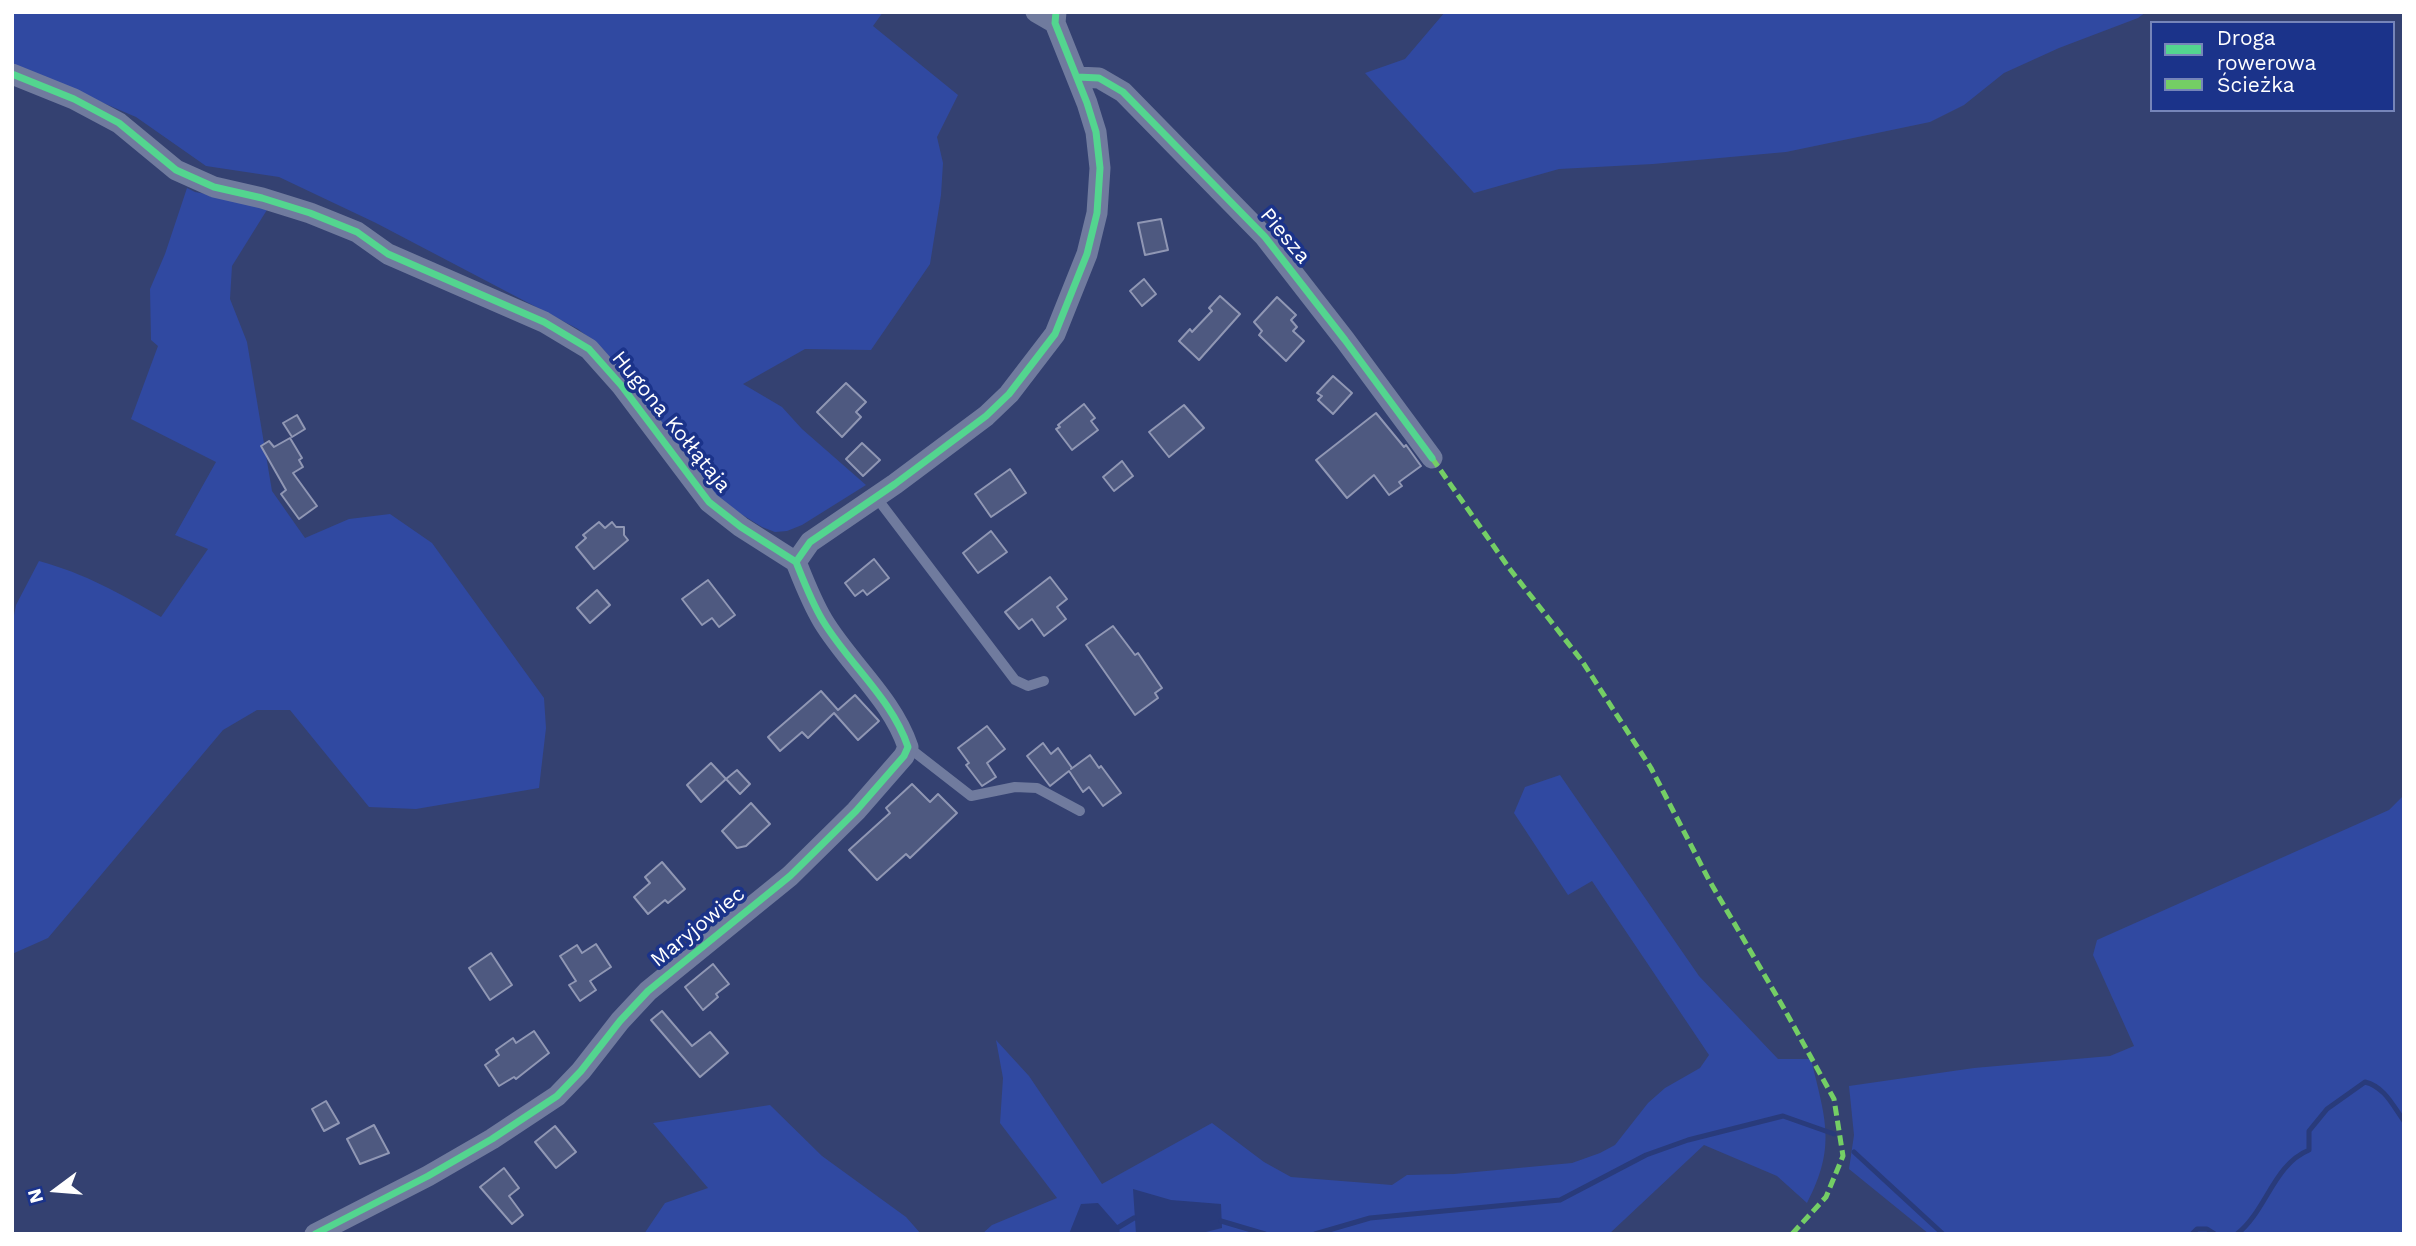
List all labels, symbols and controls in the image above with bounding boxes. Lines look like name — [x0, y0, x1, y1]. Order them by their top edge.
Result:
legend — [2150, 21, 2395, 112]
text: Droga rowerowa — [2217, 25, 2316, 75]
text: Ścieżka — [2217, 72, 2295, 97]
street label: Piesza — [1255, 203, 1315, 269]
street label: Hugona Kołłątaja — [606, 346, 736, 498]
street label: Maryjowiec — [646, 881, 750, 973]
north arrow — [21, 1155, 91, 1225]
text: N — [22, 1186, 48, 1206]

